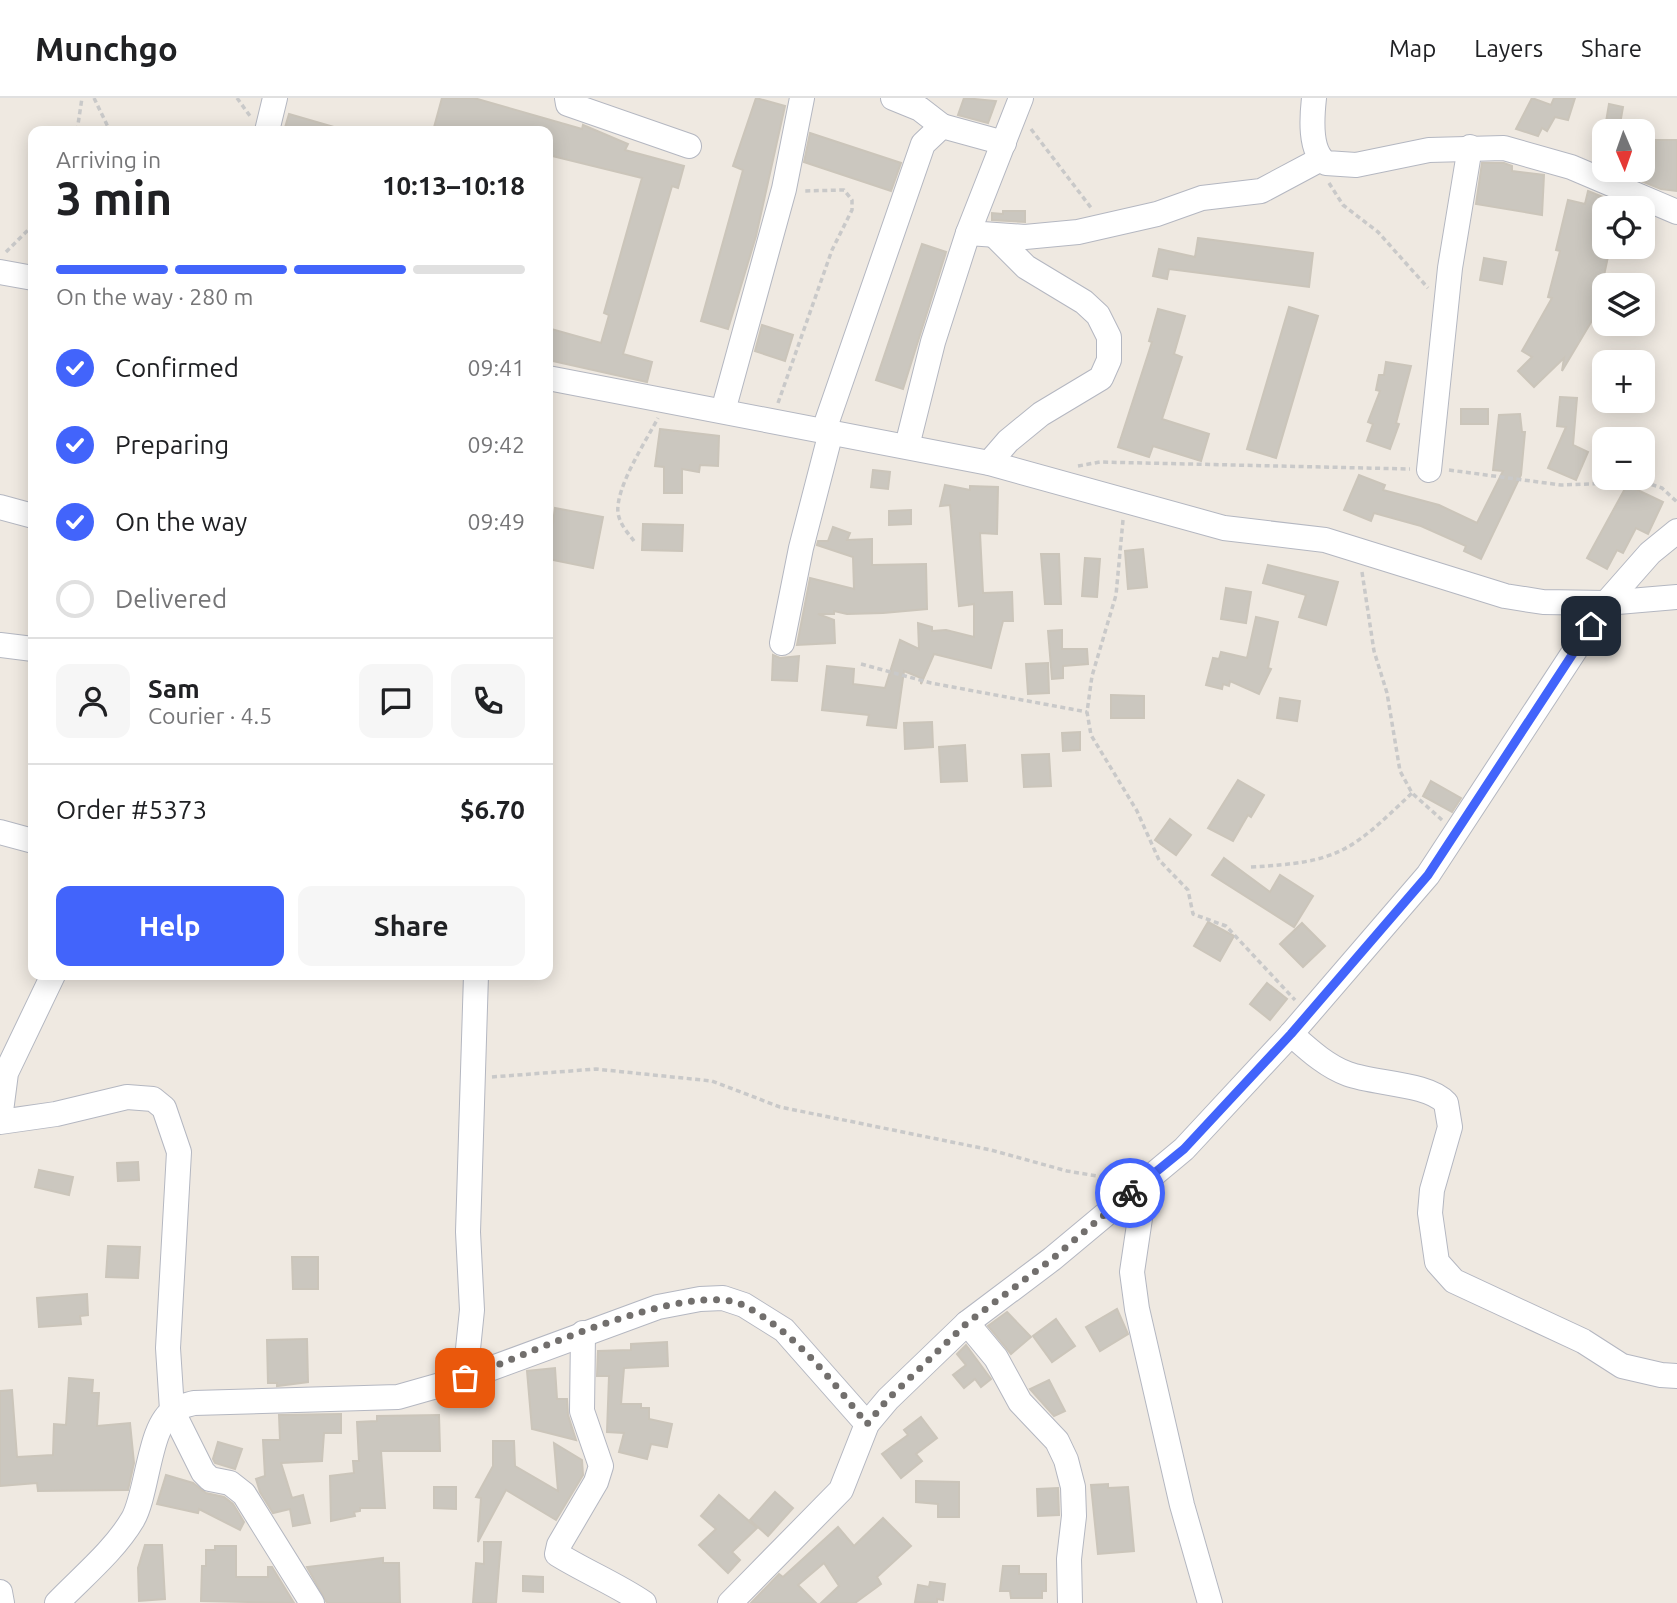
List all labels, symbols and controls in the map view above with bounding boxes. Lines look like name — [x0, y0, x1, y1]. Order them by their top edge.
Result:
text: Munchgo — [35, 30, 178, 67]
text: Map — [1389, 35, 1436, 62]
text: Layers — [1474, 35, 1543, 62]
text: Share — [1581, 35, 1642, 62]
north arrow — [1592, 119, 1656, 182]
map controls — [1592, 119, 1655, 490]
text: Arriving in — [56, 147, 161, 172]
text: 10:13–10:18 — [382, 171, 525, 200]
text: 3 min — [56, 172, 172, 224]
button: locate — [1592, 196, 1655, 259]
button: layers — [1592, 273, 1655, 336]
text: On the way · 280 m — [56, 284, 253, 309]
icon: check — [56, 349, 94, 387]
button: + — [1592, 350, 1655, 413]
text: Confirmed — [115, 353, 239, 382]
text: 09:41 — [467, 355, 525, 380]
icon: check — [56, 426, 94, 464]
button: − — [1592, 427, 1655, 490]
text: Preparing — [115, 430, 229, 459]
text: 09:42 — [467, 432, 525, 457]
icon: check — [56, 503, 94, 541]
text: On the way — [115, 507, 247, 536]
text: 09:49 — [467, 509, 525, 534]
text: Delivered — [115, 584, 227, 613]
pin — [1561, 596, 1621, 656]
icon: home — [1572, 607, 1610, 645]
button: person — [56, 664, 130, 738]
button: chat — [359, 664, 433, 738]
button: phone — [451, 664, 525, 738]
text: Sam — [148, 674, 200, 703]
text: Courier · 4.5 — [148, 703, 272, 728]
text: Order #5373 — [56, 795, 207, 824]
text: $6.70 — [460, 795, 525, 824]
button: Help — [56, 886, 284, 966]
button: Share — [298, 886, 525, 966]
courier — [1095, 1158, 1165, 1228]
icon: bike — [1111, 1174, 1149, 1212]
pin — [435, 1348, 495, 1408]
icon: bag — [446, 1359, 484, 1397]

